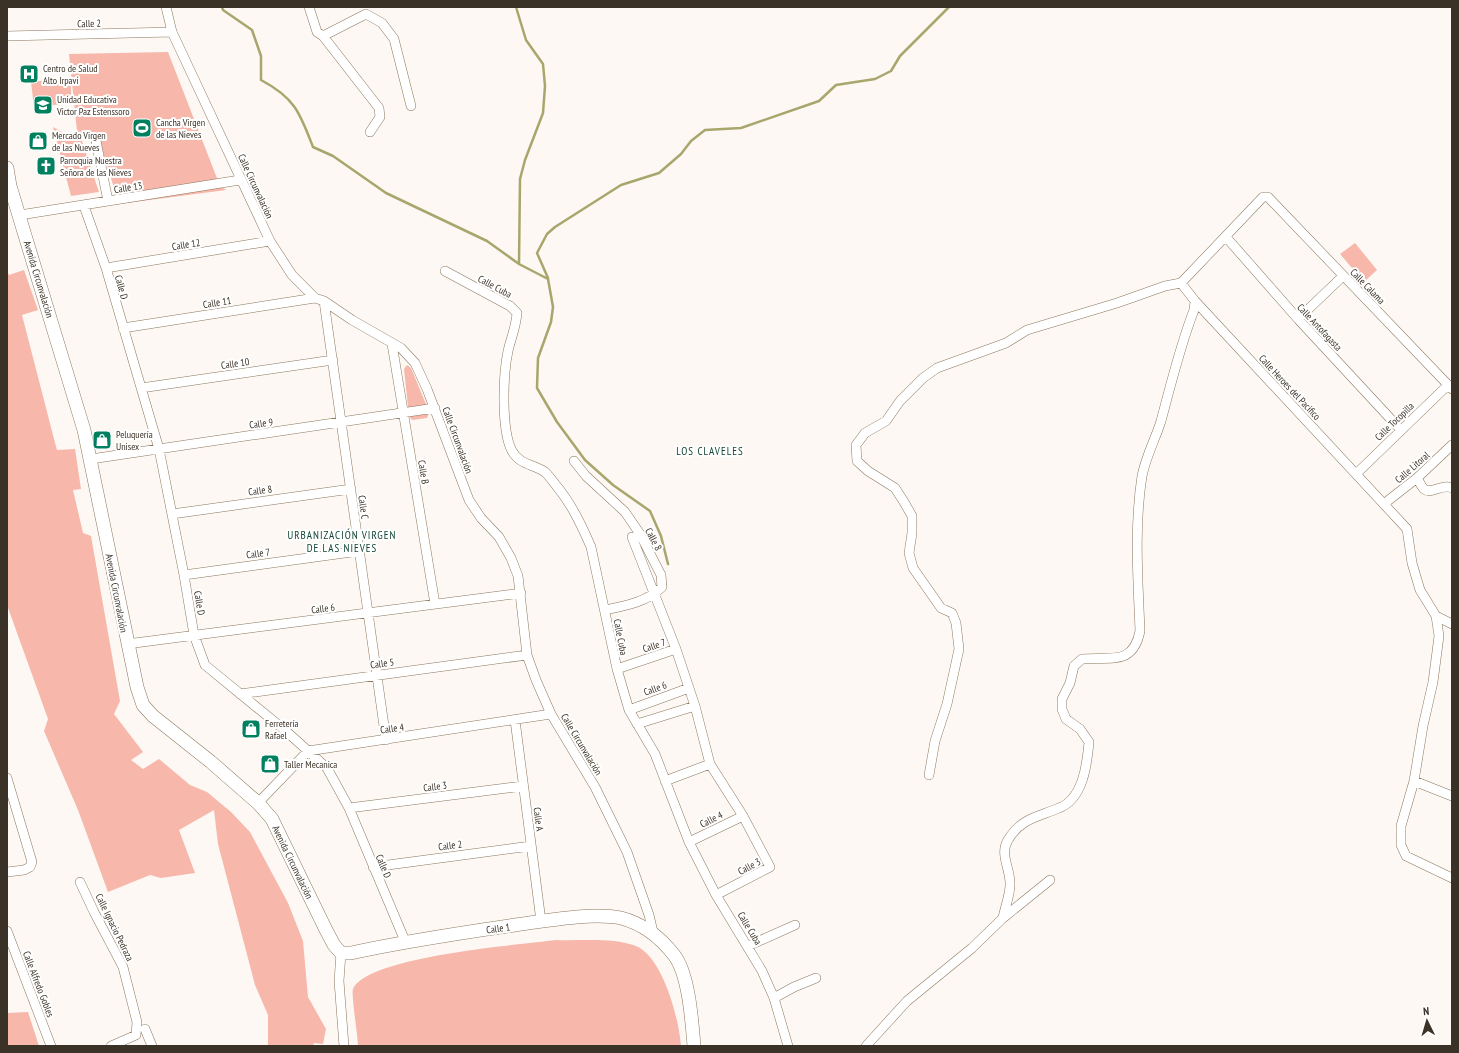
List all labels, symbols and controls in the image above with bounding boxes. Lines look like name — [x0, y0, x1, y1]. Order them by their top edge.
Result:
street label: Calle 2 — [77, 17, 101, 30]
place label: Centro de Salud Alto Irpavi — [43, 62, 98, 87]
hospital icon: Centro de Salud Alto Irpavi — [18, 63, 40, 85]
place label: Unidad Educativa Víctor Paz Estenssoro — [56, 93, 130, 118]
school or university icon: Unidad Educativa Víctor Paz Estenssoro — [32, 94, 54, 116]
place label: Cancha Virgen de las Nieves — [156, 116, 205, 141]
sports icon: Cancha Virgen de las Nieves — [131, 117, 153, 139]
place label: Mercado Virgen de las Nueves — [52, 129, 106, 154]
shop icon: Mercado Virgen de las Nueves — [27, 130, 49, 152]
street label: Calle Circunvalación — [235, 152, 276, 221]
place label: Parroquia Nuestra Señora de las Nieves — [60, 154, 132, 179]
church icon: Parroquia Nuestra Señora de las Nieves — [35, 155, 57, 177]
street label: Calle 13 — [113, 179, 143, 196]
street label: Calle 12 — [171, 236, 201, 253]
street label: Avenida Circunvalación — [21, 239, 56, 319]
street label: Calle Calama — [1347, 266, 1388, 307]
street label: Calle Cuba — [476, 272, 514, 301]
street label: Calle D — [112, 274, 131, 301]
street label: Calle 11 — [202, 294, 232, 311]
street label: Calle Antofagasta — [1294, 301, 1345, 354]
street label: Calle Heroes del Pacifico — [1256, 352, 1323, 423]
street label: Calle 10 — [220, 355, 251, 372]
street label: Calle Tocopilla — [1372, 399, 1417, 443]
street label: Calle Circunvalación — [439, 405, 476, 475]
street label: Calle 9 — [248, 415, 274, 432]
place label: Peluquería Unisex — [116, 428, 153, 453]
shop icon: Peluquería Unisex — [91, 429, 113, 451]
district label: LOS CLAVELES — [676, 444, 744, 458]
street label: Calle Litoral — [1392, 448, 1433, 486]
street label: Calle B — [415, 459, 432, 485]
street label: Calle 8 — [247, 482, 273, 499]
street label: Calle C — [355, 494, 372, 520]
street label: Calle 8 — [642, 526, 665, 553]
district label: URBANIZACIÓN VIRGEN DE LAS NIEVES — [288, 528, 396, 555]
street label: Calle 7 — [245, 545, 271, 562]
street label: Avenida Circunvalación — [103, 553, 131, 634]
street label: Calle D — [191, 590, 208, 616]
street label: Calle 6 — [310, 601, 336, 616]
street label: Calle Cuba — [611, 618, 630, 656]
street label: Calle 7 — [641, 636, 668, 655]
street label: Calle 5 — [369, 655, 395, 672]
street label: Calle 6 — [642, 678, 669, 699]
street label: Calle Circunvalación — [558, 711, 605, 778]
place label: Ferretería Rafael — [265, 717, 299, 742]
shop icon: Ferretería Rafael — [240, 718, 262, 740]
street label: Calle 4 — [379, 720, 405, 737]
shop icon: Taller Mecanica — [259, 753, 281, 775]
place label: Taller Mecanica — [284, 758, 337, 771]
street label: Calle 3 — [422, 779, 448, 794]
street label: Calle A — [530, 806, 547, 832]
street label: Calle 4 — [698, 808, 725, 831]
street label: Avenida Circunvalación — [269, 823, 316, 901]
street label: Calle 2 — [437, 837, 463, 854]
street label: Calle D — [373, 852, 394, 880]
street label: Calle 3 — [736, 855, 763, 878]
street label: Calle Ignacio Pedraza — [93, 891, 137, 963]
street label: Calle Cuba — [735, 909, 765, 947]
street label: Calle 1 — [485, 920, 511, 937]
street label: Calle Alfredo Gobles — [20, 949, 57, 1020]
north arrow — [1407, 1001, 1447, 1041]
text: N — [1423, 1004, 1430, 1018]

